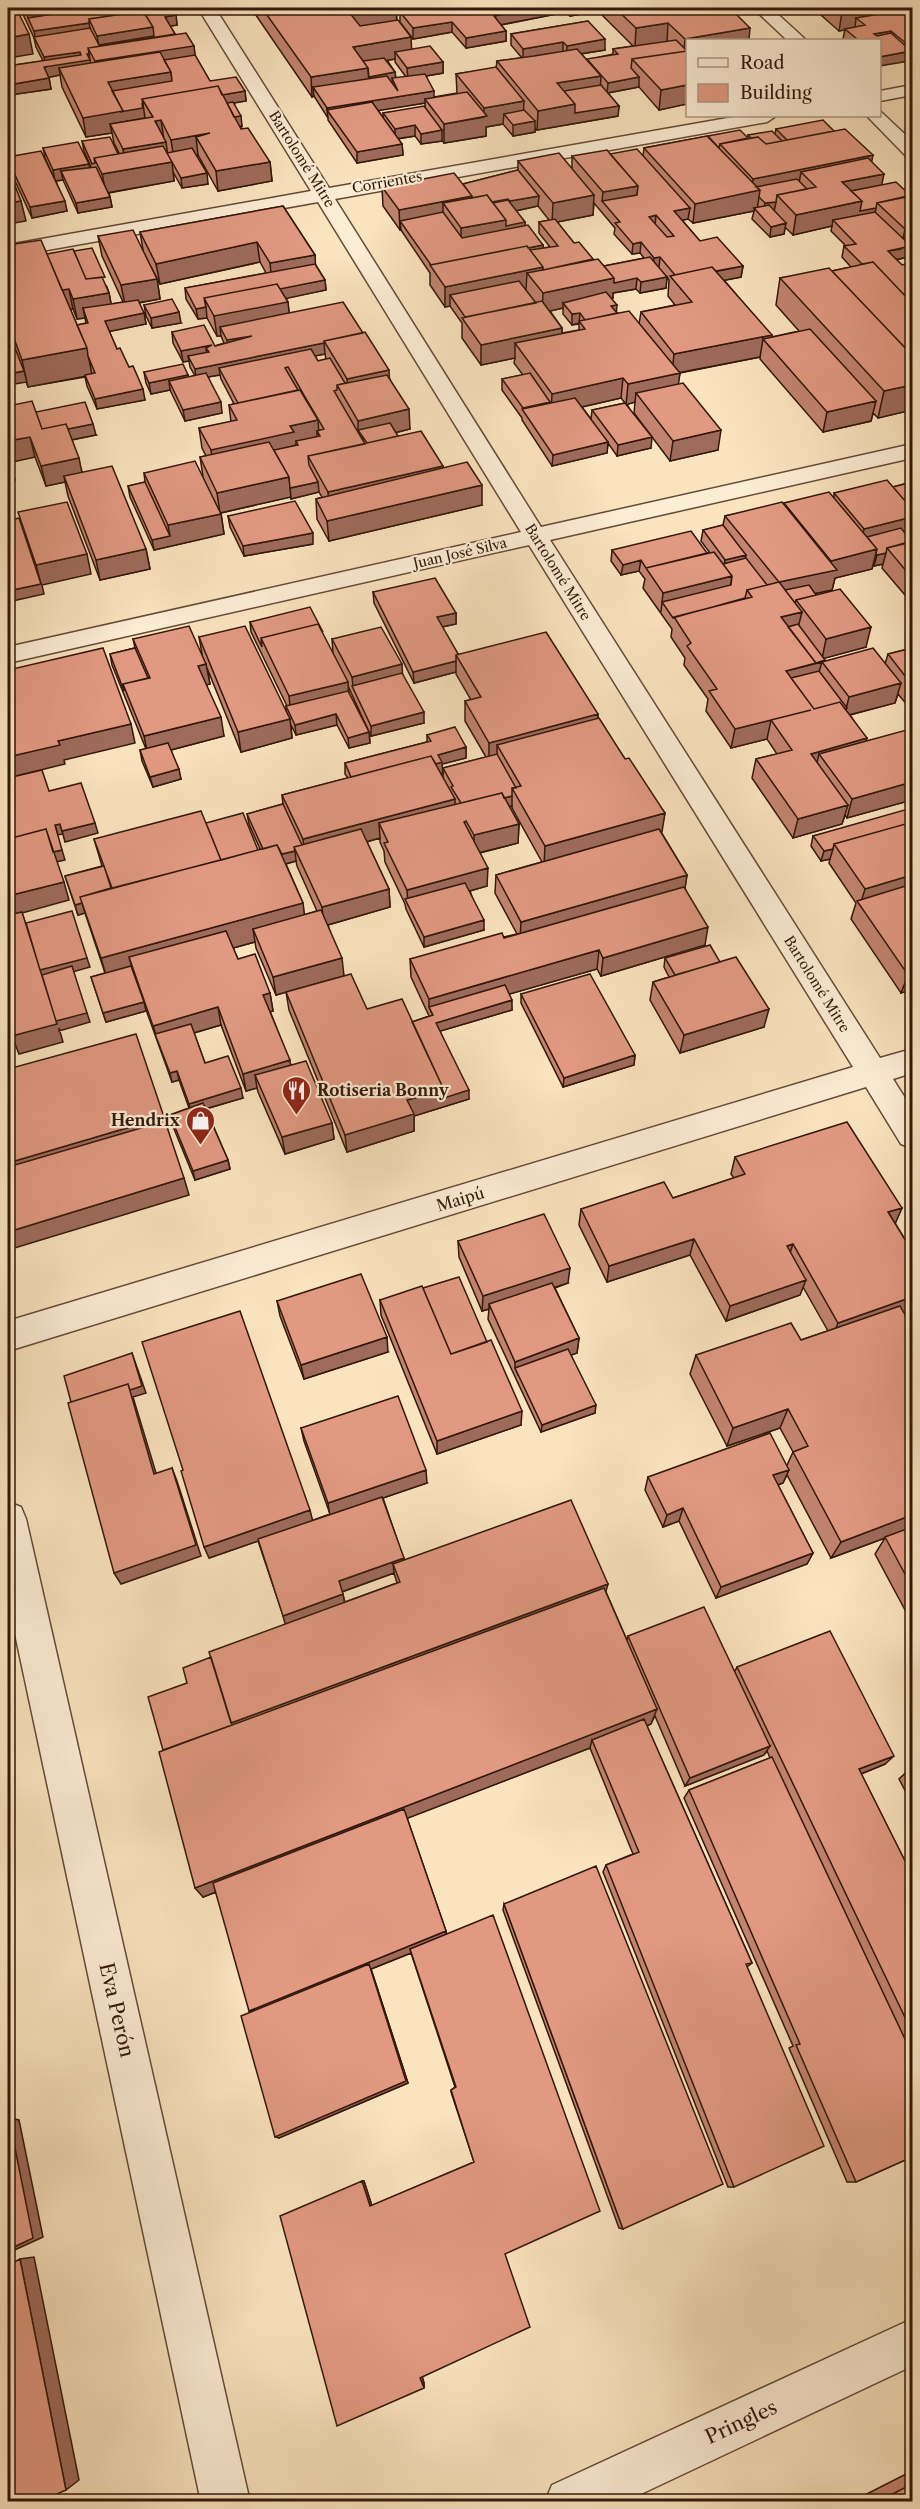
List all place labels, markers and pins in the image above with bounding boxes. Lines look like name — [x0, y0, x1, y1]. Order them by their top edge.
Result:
restaurant icon: Rotiseria Bonny — [280, 1074, 312, 1116]
place label: Rotiseria Bonny — [317, 1080, 450, 1100]
shop icon: Hendrix — [185, 1104, 217, 1146]
place label: Hendrix — [111, 1110, 181, 1130]

